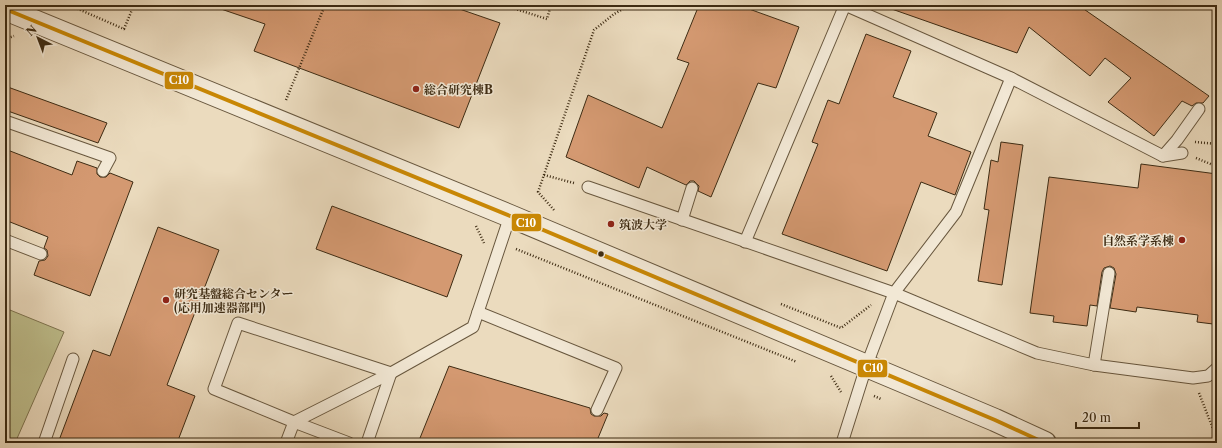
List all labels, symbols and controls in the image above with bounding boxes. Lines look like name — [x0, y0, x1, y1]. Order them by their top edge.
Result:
north arrow — [18, 18, 58, 58]
text: N — [23, 22, 40, 39]
line badge: C10 — [164, 71, 194, 90]
text: C10 — [169, 73, 189, 87]
place label: 総合研究棟B — [424, 82, 493, 97]
marker: 総合研究棟B — [411, 84, 421, 94]
line badge: C10 — [511, 213, 542, 232]
text: C10 — [516, 216, 536, 230]
place label: 筑波大学 — [619, 217, 667, 232]
marker: 筑波大学 — [606, 219, 616, 229]
place label: 自然系学系棟 — [1102, 233, 1174, 248]
marker: 自然系学系棟 — [1177, 235, 1187, 245]
unlabelled marker — [596, 249, 606, 259]
place label: 研究基盤総合センター (応用加速器部門) — [174, 286, 294, 315]
marker: 研究基盤総合センター (応用加速器部門) — [161, 295, 171, 305]
line badge: C10 — [857, 359, 888, 378]
text: C10 — [863, 361, 883, 375]
scale bar — [1076, 404, 1139, 430]
text: 20 m — [1082, 410, 1111, 425]

